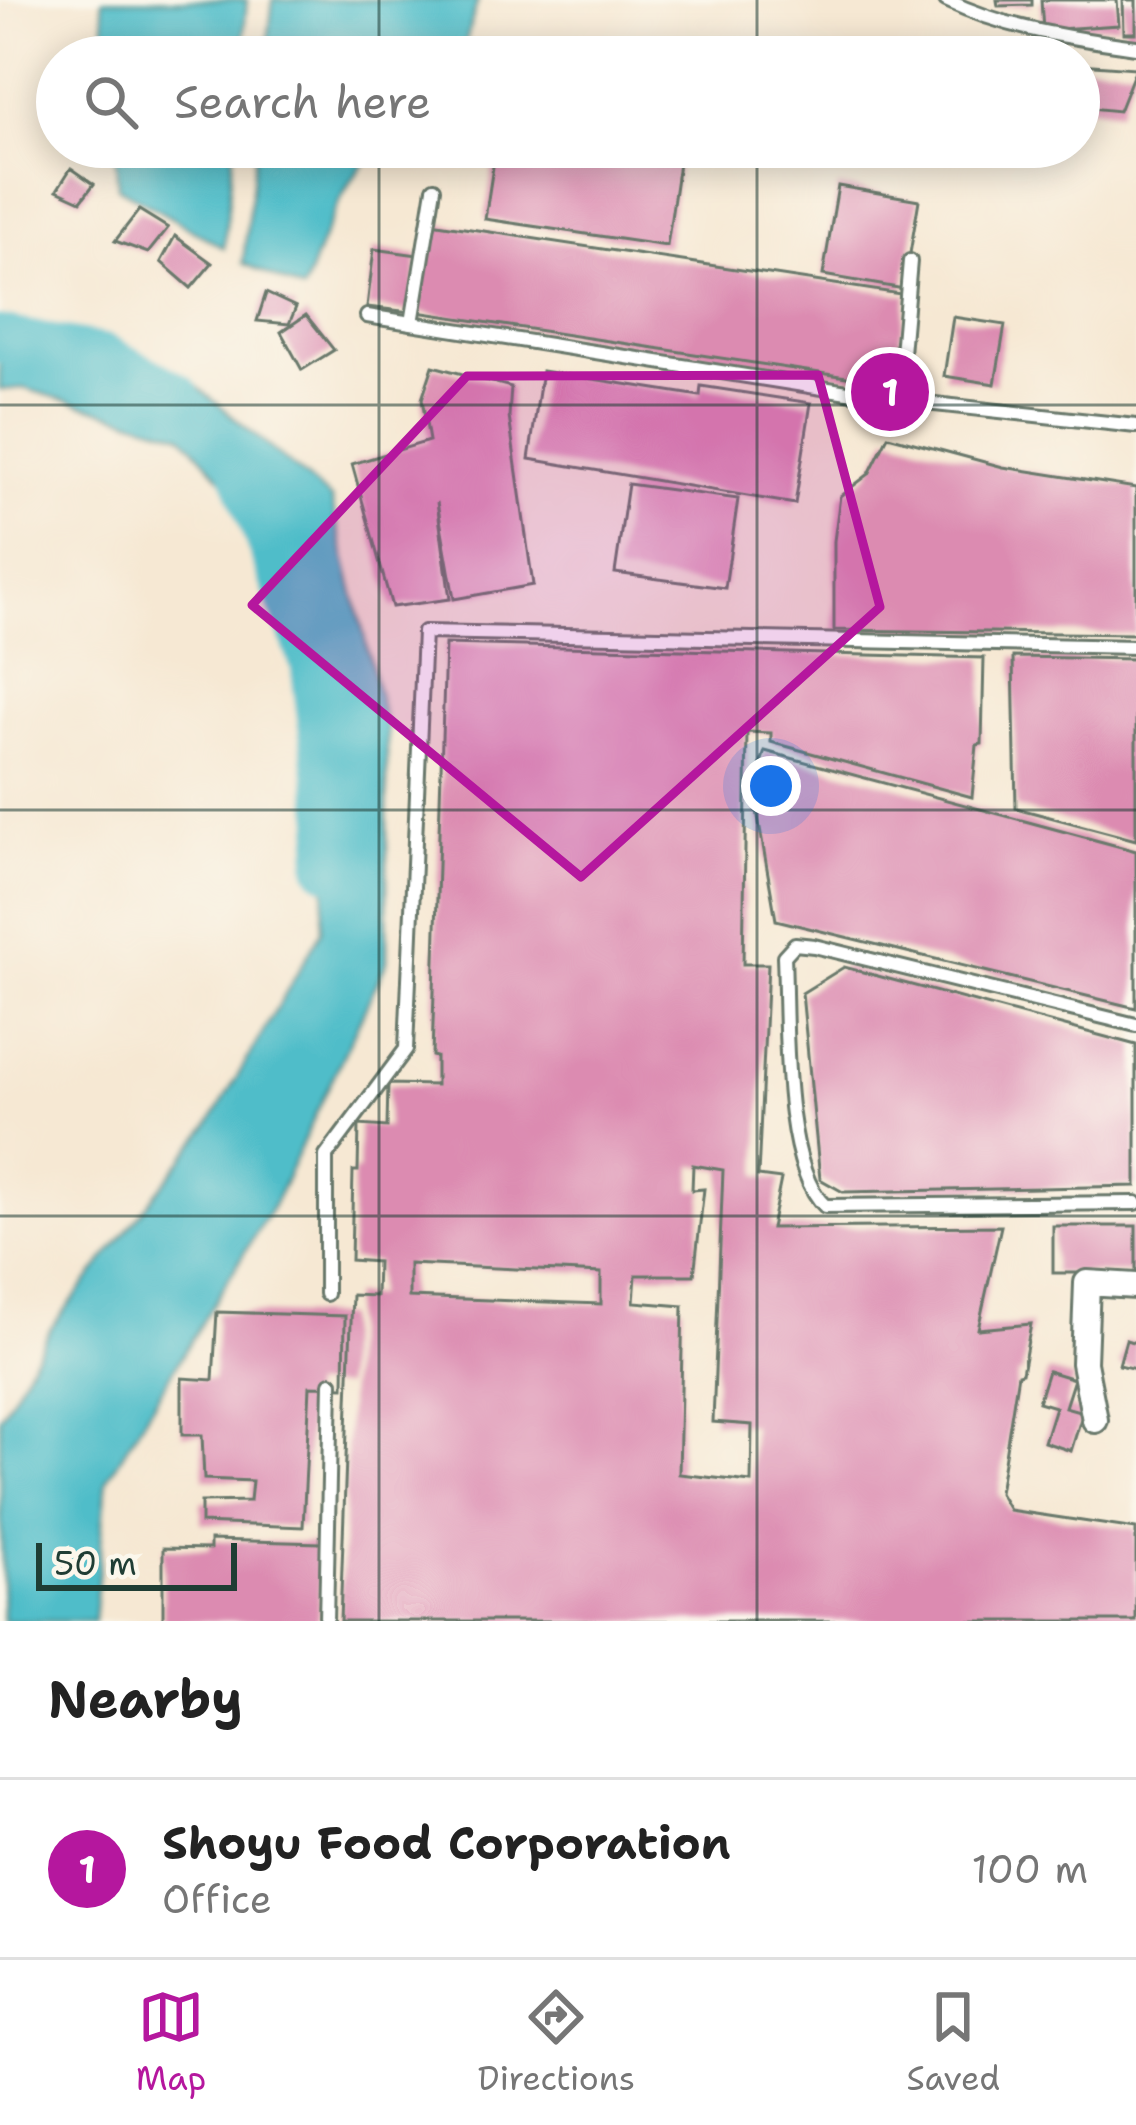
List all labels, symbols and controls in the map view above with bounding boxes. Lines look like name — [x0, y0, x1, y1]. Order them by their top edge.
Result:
search box — [36, 36, 1100, 168]
icon: search — [78, 69, 144, 135]
text: Search here — [174, 72, 431, 132]
pin: 1 — [851, 347, 929, 437]
your location — [741, 756, 801, 816]
scale bar — [36, 1537, 237, 1590]
text: 50 m — [54, 1541, 137, 1586]
text: Nearby — [48, 1665, 243, 1733]
text: Shoyu Food Corporation — [162, 1813, 731, 1873]
text: 1 — [78, 1843, 96, 1895]
text: 100 m — [972, 1843, 1088, 1895]
text: Office — [162, 1873, 272, 1925]
tab: Map — [136, 1984, 206, 2101]
tab: Directions — [478, 1984, 635, 2101]
tab: Saved — [907, 1984, 1000, 2101]

